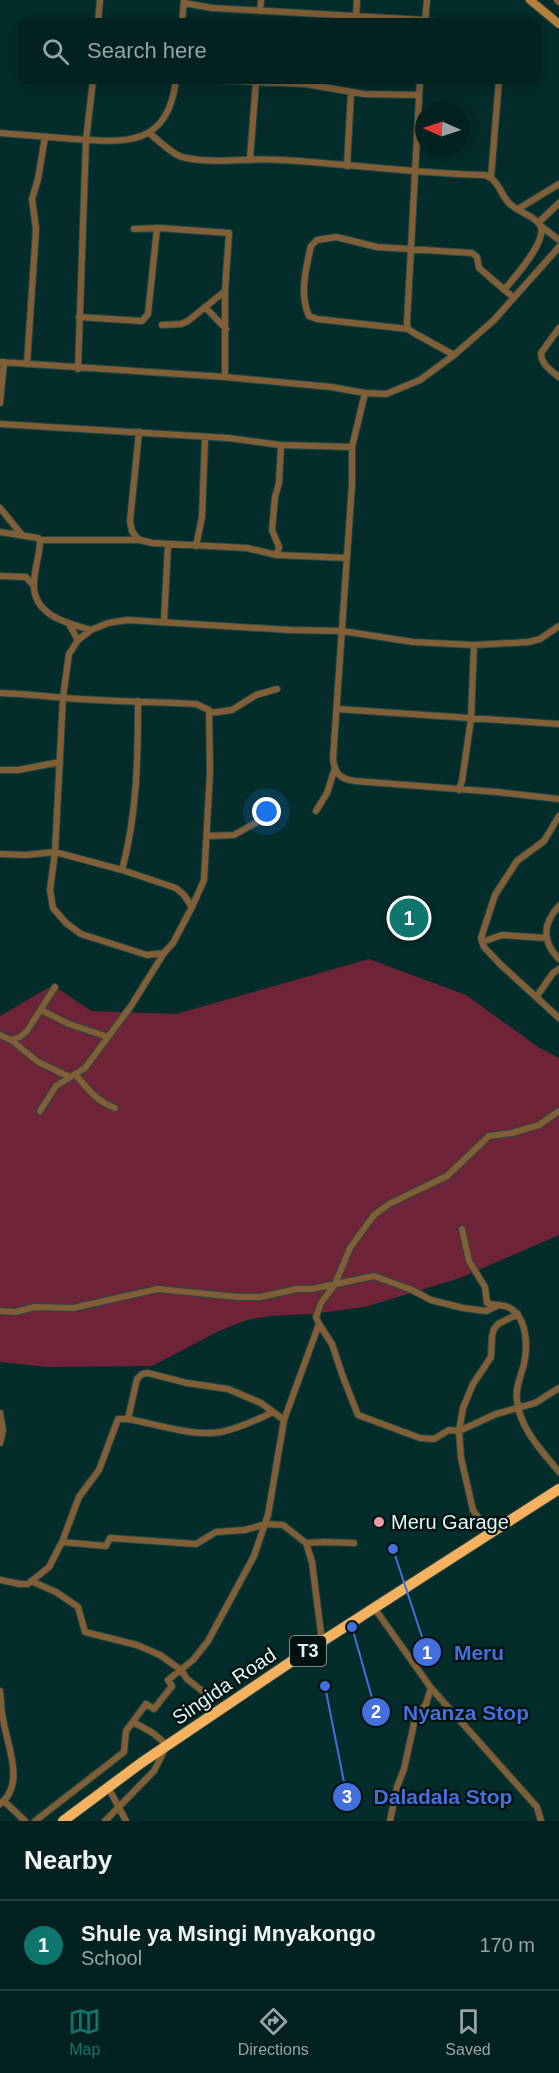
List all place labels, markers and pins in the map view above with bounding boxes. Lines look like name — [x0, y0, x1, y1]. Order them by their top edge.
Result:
pin: 1 — [390, 896, 428, 940]
place label: Meru Garage — [391, 1511, 509, 1533]
marker: Meru Garage — [372, 1515, 386, 1529]
callout: Meru — [412, 1633, 516, 1672]
callout: Nyanza Stop — [361, 1693, 541, 1732]
callout: Daladala Stop — [332, 1777, 525, 1816]

